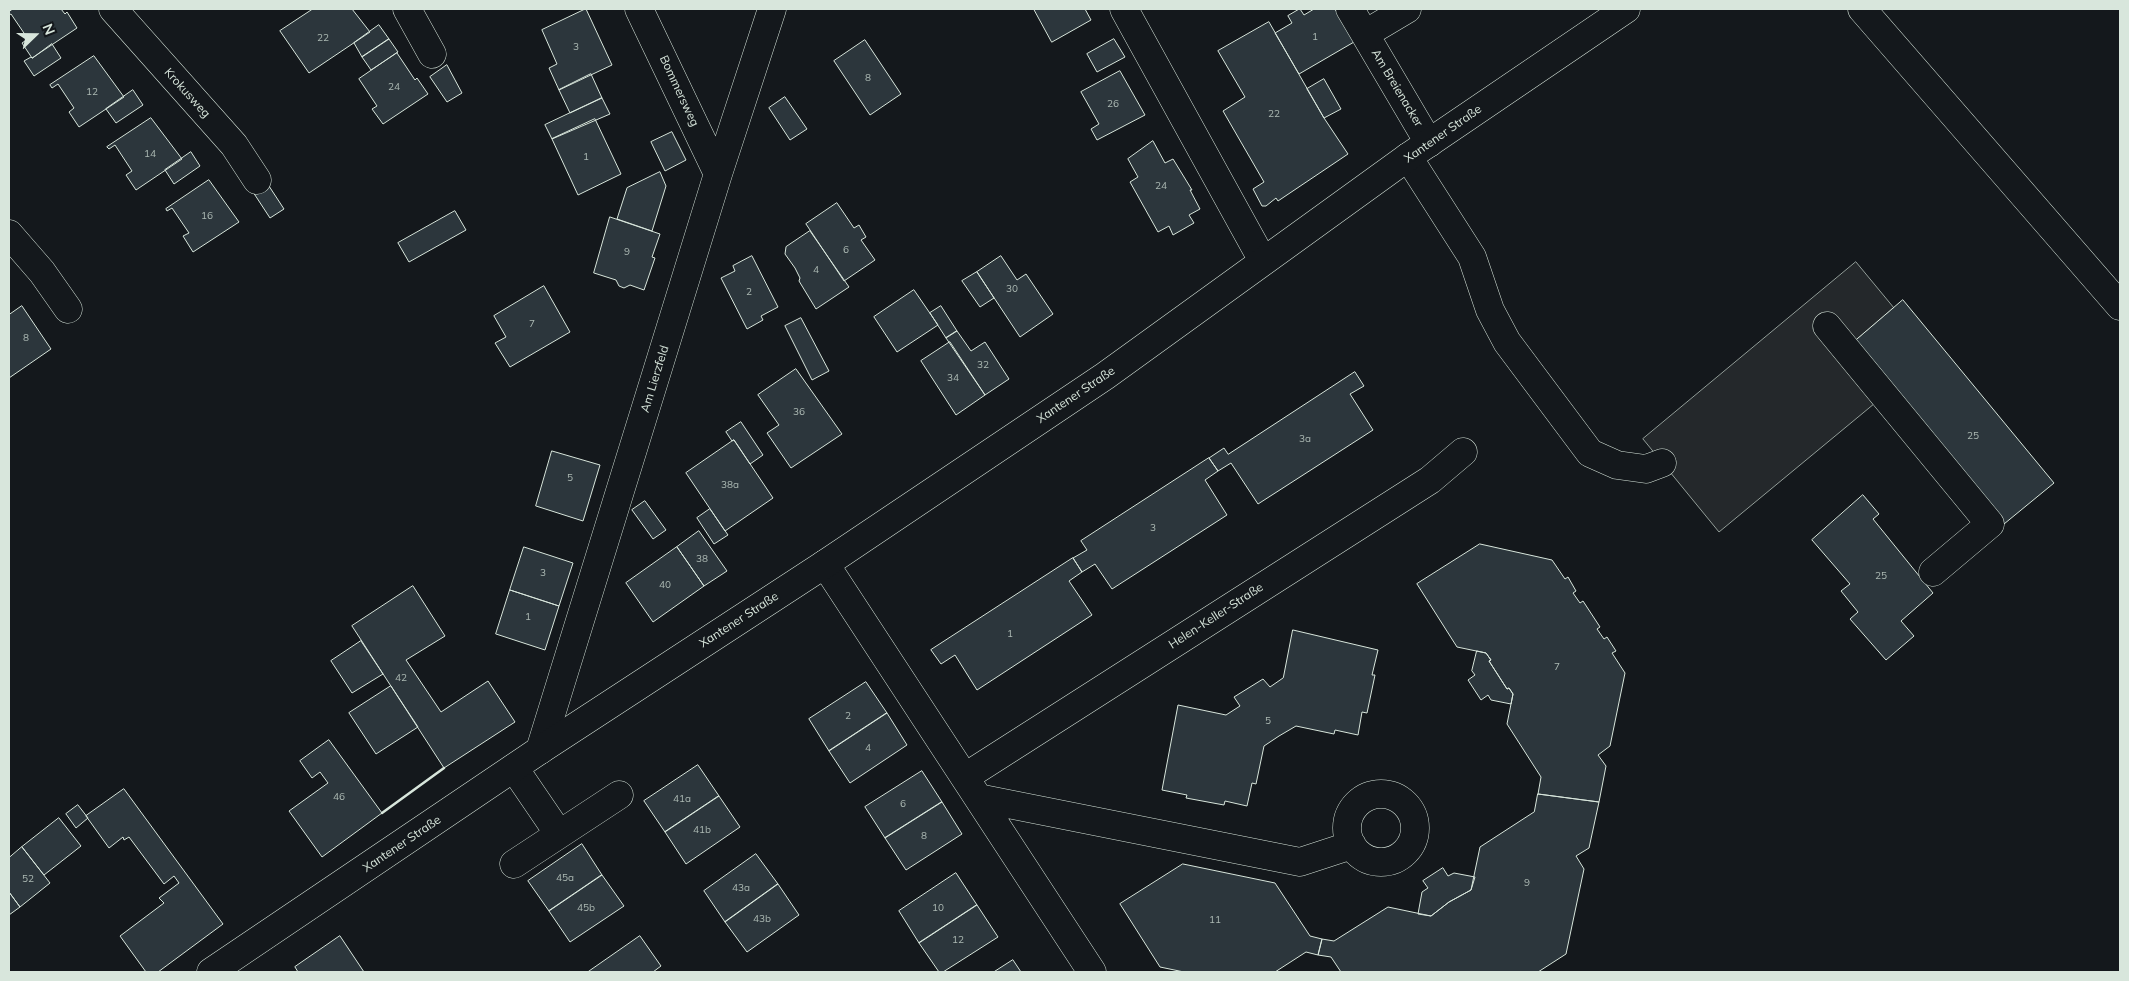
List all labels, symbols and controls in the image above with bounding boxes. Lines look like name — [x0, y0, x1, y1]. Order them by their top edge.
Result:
north arrow — [10, 10, 60, 60]
text: N — [39, 21, 59, 38]
house number: 1 — [1312, 31, 1318, 43]
house number: 22 — [317, 32, 329, 44]
house number: 3 — [573, 41, 579, 53]
street label: Am Breienacker — [1368, 47, 1426, 129]
street label: Bommersweg — [656, 53, 702, 129]
street label: Krokusweg — [161, 65, 213, 121]
house number: 8 — [865, 72, 871, 84]
house number: 24 — [388, 81, 400, 93]
house number: 12 — [86, 86, 98, 98]
house number: 26 — [1107, 98, 1119, 110]
street label: Xantener Straße — [1402, 102, 1484, 166]
house number: 22 — [1268, 108, 1280, 120]
house number: 14 — [144, 148, 156, 160]
house number: 1 — [583, 151, 589, 163]
house number: 24 — [1155, 180, 1167, 192]
house number: 16 — [201, 210, 213, 222]
house number: 6 — [843, 244, 849, 256]
house number: 9 — [624, 246, 630, 258]
house number: 4 — [813, 264, 819, 276]
house number: 30 — [1006, 283, 1018, 295]
house number: 2 — [746, 286, 752, 298]
house number: 7 — [529, 318, 535, 330]
house number: 8 — [23, 332, 29, 344]
street label: Am Lierzfeld — [638, 344, 672, 414]
house number: 32 — [977, 359, 989, 371]
street label: Xantener Straße — [1034, 364, 1118, 426]
house number: 34 — [947, 372, 959, 384]
house number: 36 — [793, 406, 805, 418]
house number: 25 — [1967, 430, 1979, 442]
house number: 3a — [1299, 433, 1311, 445]
house number: 5 — [567, 472, 573, 484]
house number: 38a — [721, 479, 739, 491]
house number: 3 — [1150, 522, 1156, 534]
house number: 38 — [696, 553, 708, 565]
house number: 3 — [540, 567, 546, 579]
house number: 25 — [1875, 570, 1887, 582]
house number: 40 — [659, 579, 671, 591]
street label: Helen-Keller-Straße — [1166, 580, 1266, 652]
street label: Xantener Straße — [697, 589, 781, 651]
house number: 1 — [525, 611, 531, 623]
house number: 1 — [1007, 628, 1013, 640]
house number: 7 — [1554, 661, 1560, 673]
house number: 42 — [395, 672, 407, 684]
house number: 2 — [845, 710, 851, 722]
house number: 5 — [1265, 715, 1271, 727]
house number: 4 — [865, 742, 871, 754]
house number: 46 — [333, 791, 345, 803]
house number: 41a — [673, 793, 691, 805]
house number: 6 — [900, 798, 906, 810]
street label: Xantener Straße — [360, 813, 444, 875]
house number: 41b — [693, 824, 711, 836]
house number: 8 — [921, 830, 927, 842]
house number: 45a — [556, 872, 574, 884]
house number: 52 — [22, 873, 34, 885]
house number: 9 — [1524, 877, 1530, 889]
house number: 43a — [732, 882, 750, 894]
house number: 45b — [577, 902, 595, 914]
house number: 10 — [932, 902, 944, 914]
house number: 43b — [753, 913, 771, 925]
house number: 11 — [1209, 914, 1221, 926]
house number: 12 — [952, 934, 964, 946]

